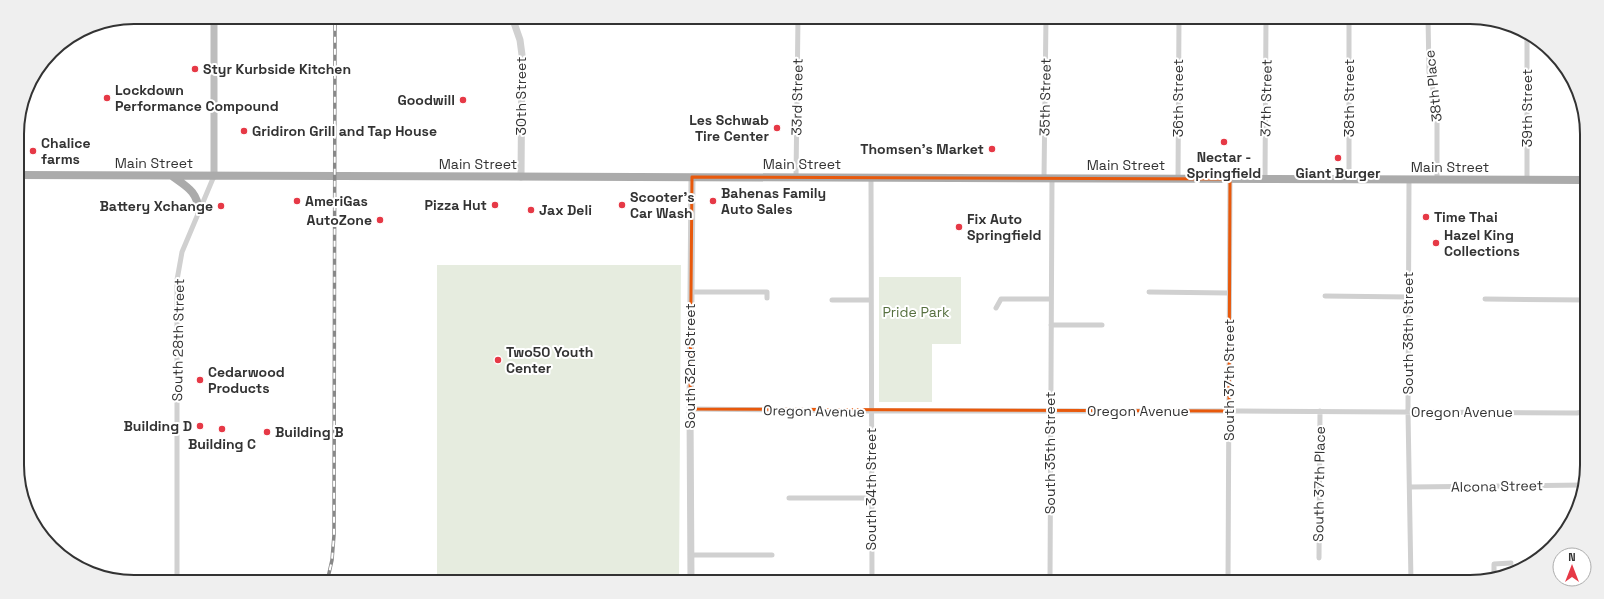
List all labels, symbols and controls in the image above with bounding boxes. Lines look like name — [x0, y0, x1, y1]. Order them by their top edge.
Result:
street label: 38th Place — [1420, 49, 1446, 123]
street label: 30th Street — [512, 57, 530, 135]
street label: 33rd Street — [787, 58, 807, 136]
street label: 35th Street — [1035, 58, 1055, 136]
street label: 36th Street — [1169, 59, 1187, 137]
street label: 37th Street — [1256, 59, 1276, 137]
street label: 38th Street — [1340, 59, 1358, 137]
place label: Styr Kurbside Kitchen — [203, 60, 351, 78]
marker: Styr Kurbside Kitchen — [190, 64, 200, 74]
street label: 39th Street — [1518, 69, 1536, 147]
place label: Lockdown Performance Compound — [115, 81, 279, 115]
place label: Goodwill — [398, 91, 455, 109]
marker: Lockdown Performance Compound — [102, 93, 112, 103]
marker: Goodwill — [458, 95, 468, 105]
place label: Les Schwab Tire Center — [689, 111, 769, 145]
place label: Gridiron Grill and Tap House — [252, 122, 437, 140]
marker: Les Schwab Tire Center — [772, 123, 782, 133]
marker: Gridiron Grill and Tap House — [239, 126, 249, 136]
place label: Chalice farms — [41, 134, 90, 168]
marker: Nectar - Springfield — [1219, 137, 1229, 147]
place label: Thomsen's Market — [860, 140, 984, 158]
marker: Thomsen's Market — [987, 144, 997, 154]
marker: Chalice farms — [28, 146, 38, 156]
place label: Nectar - Springfield — [1187, 148, 1261, 182]
marker: Giant Burger — [1333, 153, 1343, 163]
street label: Main Street — [115, 154, 193, 172]
street label: Main Street — [439, 155, 517, 173]
street label: Main Street — [763, 155, 841, 173]
street label: Main Street — [1087, 156, 1165, 174]
street label: Main Street — [1411, 158, 1489, 176]
place label: Giant Burger — [1295, 164, 1381, 182]
place label: Bahenas Family Auto Sales — [721, 184, 826, 218]
place label: Scooter’s Car Wash — [630, 188, 695, 222]
place label: AmeriGas — [305, 192, 368, 210]
marker: AmeriGas — [292, 196, 302, 206]
place label: Pizza Hut — [424, 196, 487, 214]
marker: Bahenas Family Auto Sales — [708, 196, 718, 206]
place label: Battery Xchange — [100, 197, 213, 215]
marker: Pizza Hut — [490, 200, 500, 210]
marker: Scooter’s Car Wash — [617, 200, 627, 210]
marker: Battery Xchange — [216, 201, 226, 211]
place label: Jax Deli — [539, 201, 592, 219]
marker: Jax Deli — [526, 205, 536, 215]
place label: Time Thai — [1434, 208, 1498, 226]
place label: Fix Auto Springfield — [967, 210, 1041, 244]
place label: AutoZone — [307, 211, 372, 229]
marker: Time Thai — [1421, 212, 1431, 222]
marker: AutoZone — [375, 215, 385, 225]
marker: Fix Auto Springfield — [954, 222, 964, 232]
place label: Hazel King Collections — [1444, 226, 1520, 260]
marker: Hazel King Collections — [1431, 238, 1441, 248]
street label: South 38th Street — [1399, 272, 1417, 395]
street label: South 28th Street — [168, 278, 188, 402]
street label: South 32nd Street — [681, 303, 699, 429]
park label: Pride Park — [882, 303, 950, 321]
street label: South 37th Street — [1220, 319, 1238, 441]
place label: Two50 Youth Center — [506, 343, 593, 377]
marker: Two50 Youth Center — [493, 355, 503, 365]
place label: Cedarwood Products — [208, 363, 285, 397]
marker: Cedarwood Products — [195, 375, 205, 385]
street label: South 35th Street — [1041, 392, 1059, 514]
street label: Oregon Avenue — [763, 401, 865, 421]
street label: Oregon Avenue — [1087, 402, 1189, 420]
street label: Oregon Avenue — [1411, 403, 1513, 421]
place label: Building D — [124, 417, 192, 435]
marker: Building D — [195, 421, 205, 431]
place label: Building B — [275, 423, 343, 441]
marker: Building C — [217, 424, 227, 434]
street label: South 37th Place — [1309, 426, 1329, 542]
marker: Building B — [262, 427, 272, 437]
street label: South 34th Street — [862, 427, 880, 551]
place label: Building C — [188, 435, 256, 453]
street label: Alcona Street — [1451, 476, 1543, 496]
north arrow — [1552, 547, 1592, 587]
text: N — [1568, 550, 1576, 564]

